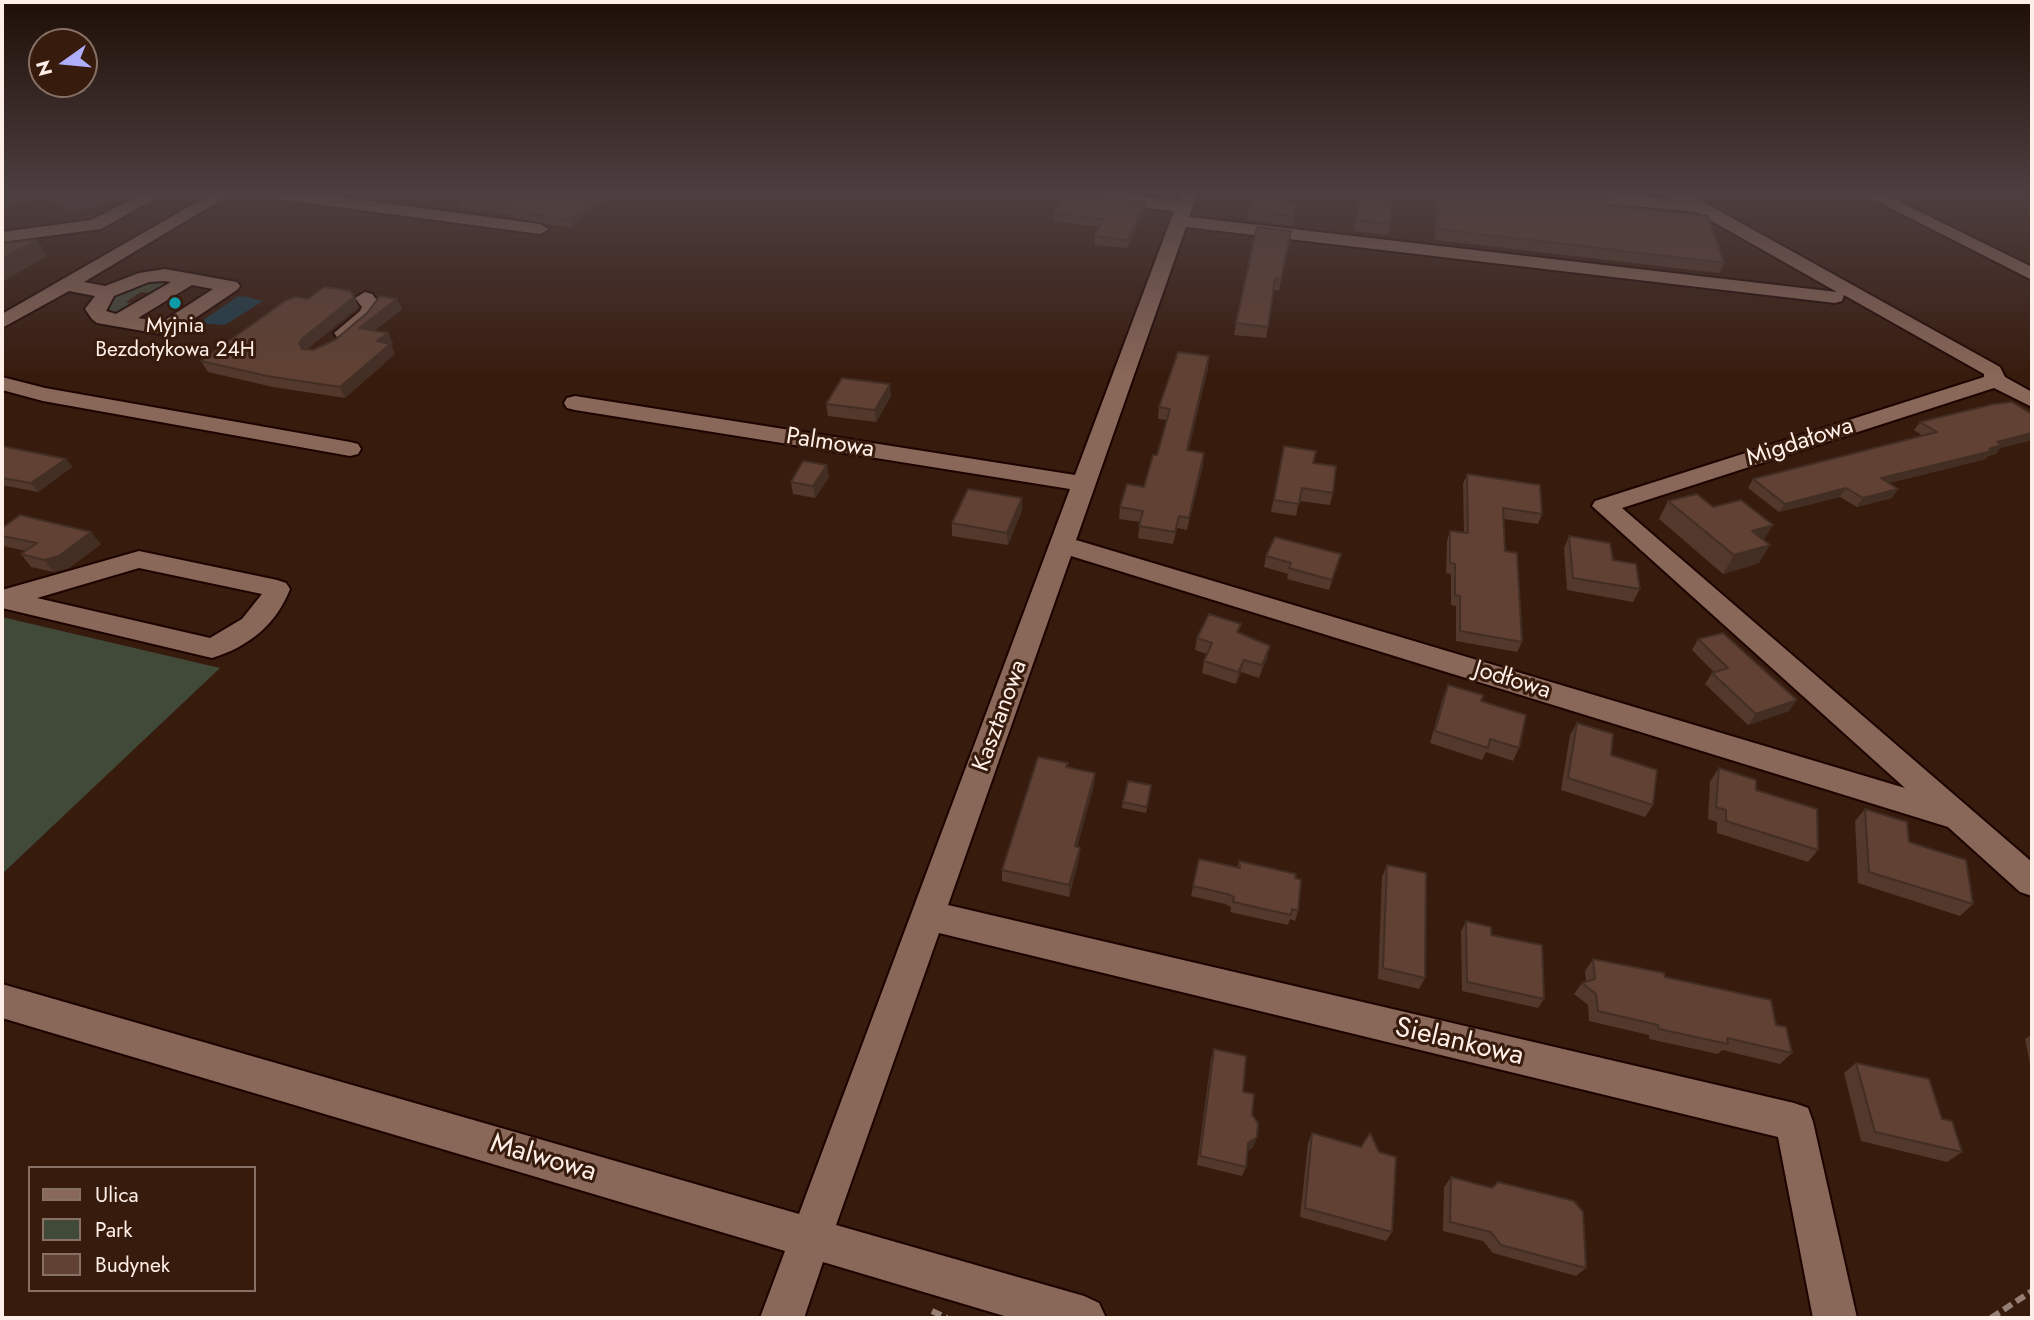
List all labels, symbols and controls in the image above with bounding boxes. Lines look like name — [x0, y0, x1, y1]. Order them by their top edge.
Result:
north arrow — [28, 28, 98, 98]
text: N — [29, 57, 59, 79]
marker: Myjnia Bezdotykowa 24H — [167, 295, 183, 311]
place label: Myjnia Bezdotykowa 24H — [95, 314, 255, 364]
street label: Migdałowa — [1743, 412, 1857, 474]
street label: Palmowa — [784, 423, 876, 465]
street label: Kasztanowa — [968, 656, 1034, 776]
street label: Jodłowa — [1470, 656, 1554, 706]
street label: Sielankowa — [1391, 1012, 1527, 1074]
street label: Malwowa — [486, 1128, 600, 1190]
legend — [28, 1166, 256, 1292]
text: Ulica — [95, 1180, 139, 1210]
text: Park — [95, 1215, 132, 1245]
text: Budynek — [95, 1250, 170, 1280]

